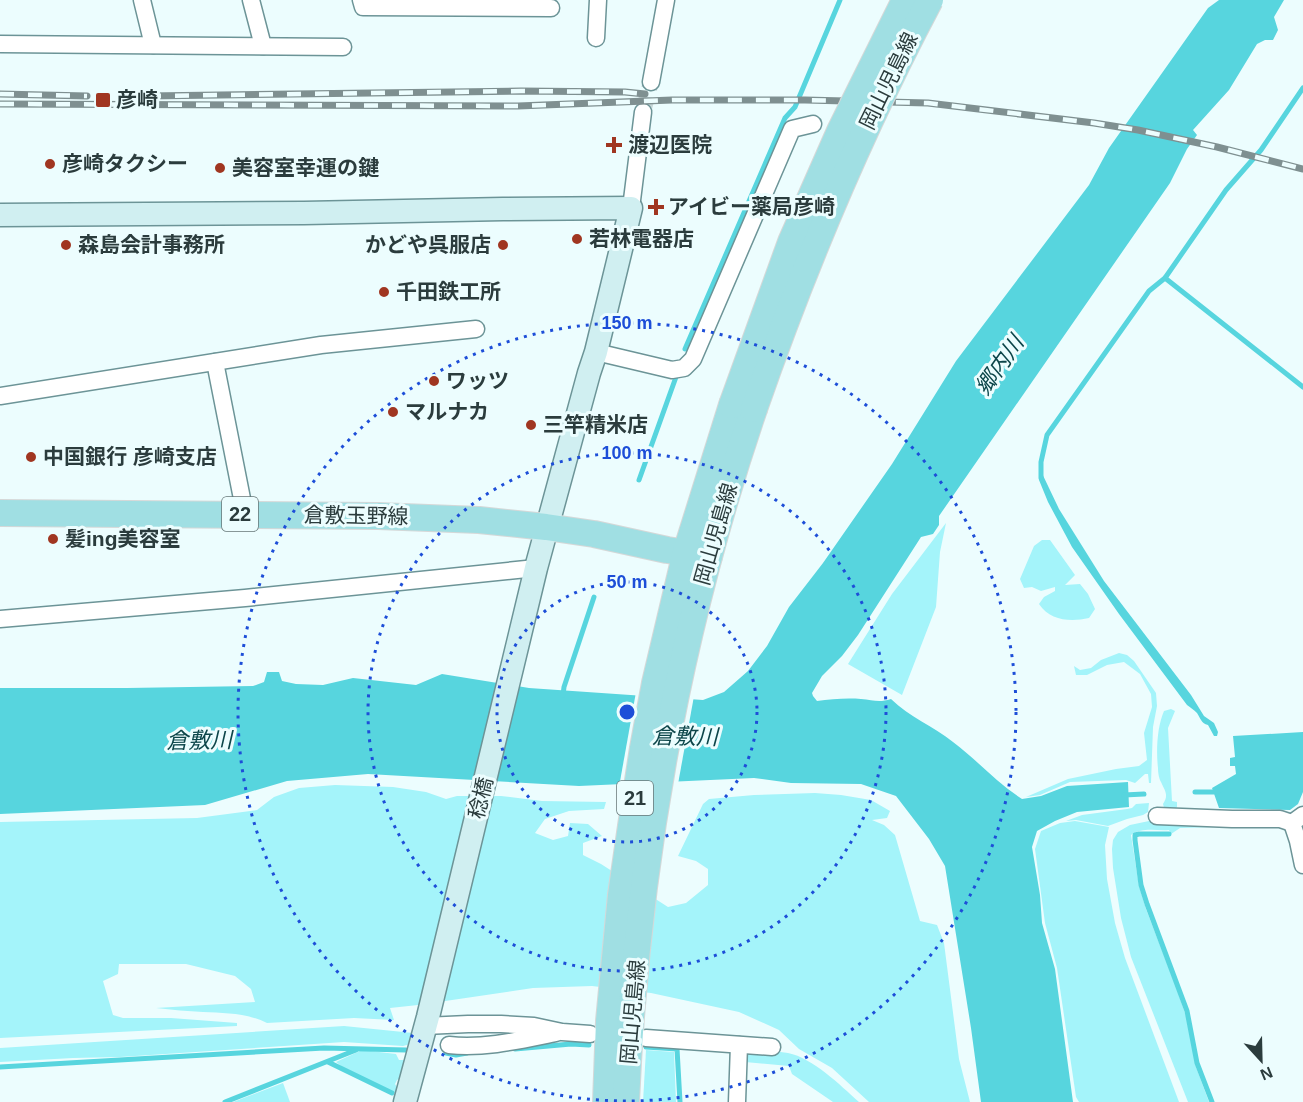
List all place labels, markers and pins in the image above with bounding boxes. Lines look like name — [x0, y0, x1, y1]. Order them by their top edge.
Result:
place label: 彦崎 — [116, 88, 158, 111]
marker: 彦崎 — [94, 91, 112, 109]
place label: 渡辺医院 — [628, 133, 712, 156]
marker: 渡辺医院 — [605, 136, 623, 154]
place label: 彦崎タクシー — [62, 152, 188, 175]
place label: 美容室幸運の鍵 — [232, 156, 379, 179]
marker: 彦崎タクシー — [43, 157, 57, 171]
marker: 美容室幸運の鍵 — [213, 161, 227, 175]
place label: アイビー薬局彦崎 — [668, 195, 835, 218]
marker: アイビー薬局彦崎 — [649, 200, 663, 214]
place label: 若林電器店 — [589, 227, 694, 250]
marker: 若林電器店 — [570, 232, 584, 246]
place label: 森島会計事務所 — [78, 233, 225, 256]
place label: かどや呉服店 — [365, 233, 491, 256]
marker: 森島会計事務所 — [59, 238, 73, 252]
marker: かどや呉服店 — [496, 238, 510, 252]
place label: 千田鉄工所 — [396, 280, 501, 303]
marker: 千田鉄工所 — [377, 285, 391, 299]
place label: ワッツ — [446, 369, 509, 392]
marker: ワッツ — [427, 374, 441, 388]
place label: マルナカ — [405, 400, 489, 423]
marker: マルナカ — [386, 405, 400, 419]
place label: 三竿精米店 — [543, 413, 648, 436]
marker: 三竿精米店 — [524, 418, 538, 432]
place label: 中国銀行 彦崎支店 — [43, 445, 217, 468]
marker: 中国銀行 彦崎支店 — [24, 450, 38, 464]
place label: 髪ing美容室 — [65, 527, 181, 550]
marker: 髪ing美容室 — [46, 532, 60, 546]
centre of rings — [617, 702, 637, 722]

